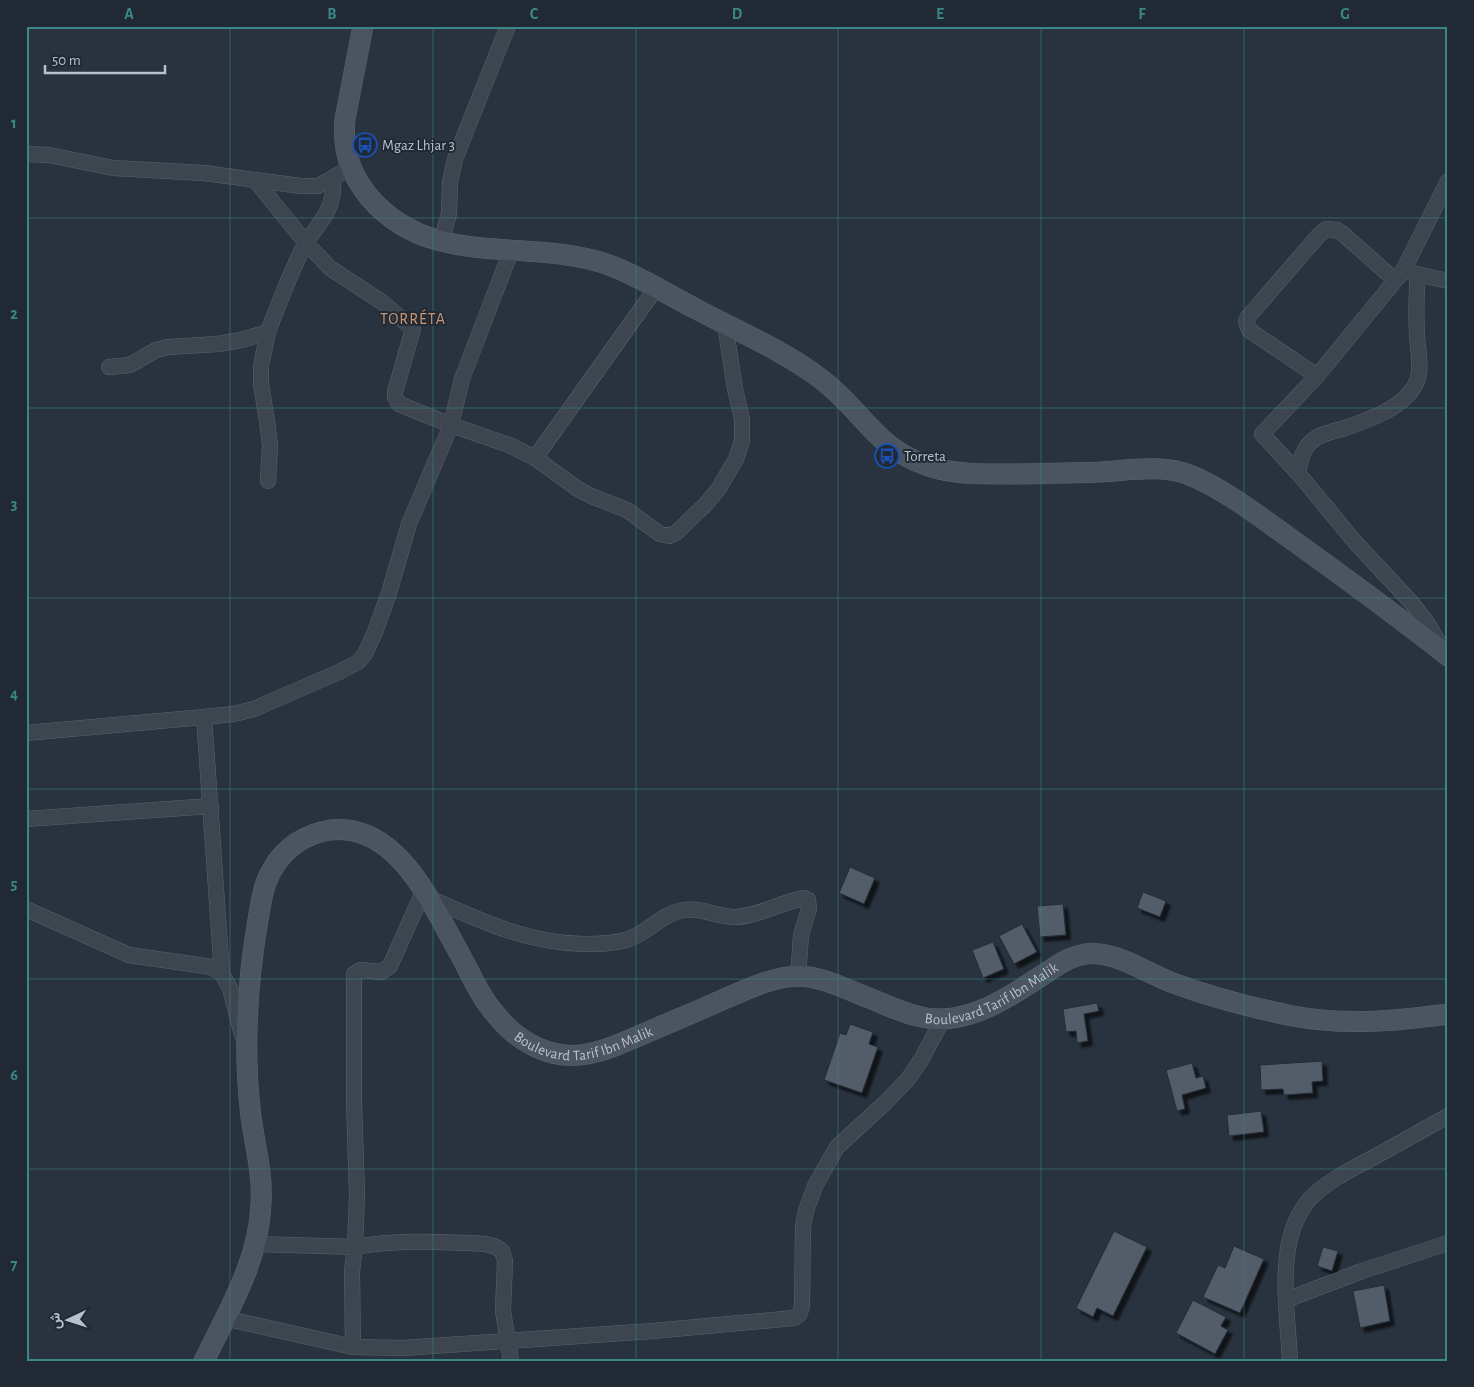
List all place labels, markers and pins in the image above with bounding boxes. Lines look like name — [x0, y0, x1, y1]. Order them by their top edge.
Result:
bus stop icon: Mgaz Lhjar 3 — [352, 132, 378, 158]
place label: Mgaz Lhjar 3 — [382, 138, 455, 153]
bus stop icon: Torreta — [874, 443, 900, 469]
place label: Torreta — [904, 449, 946, 464]

